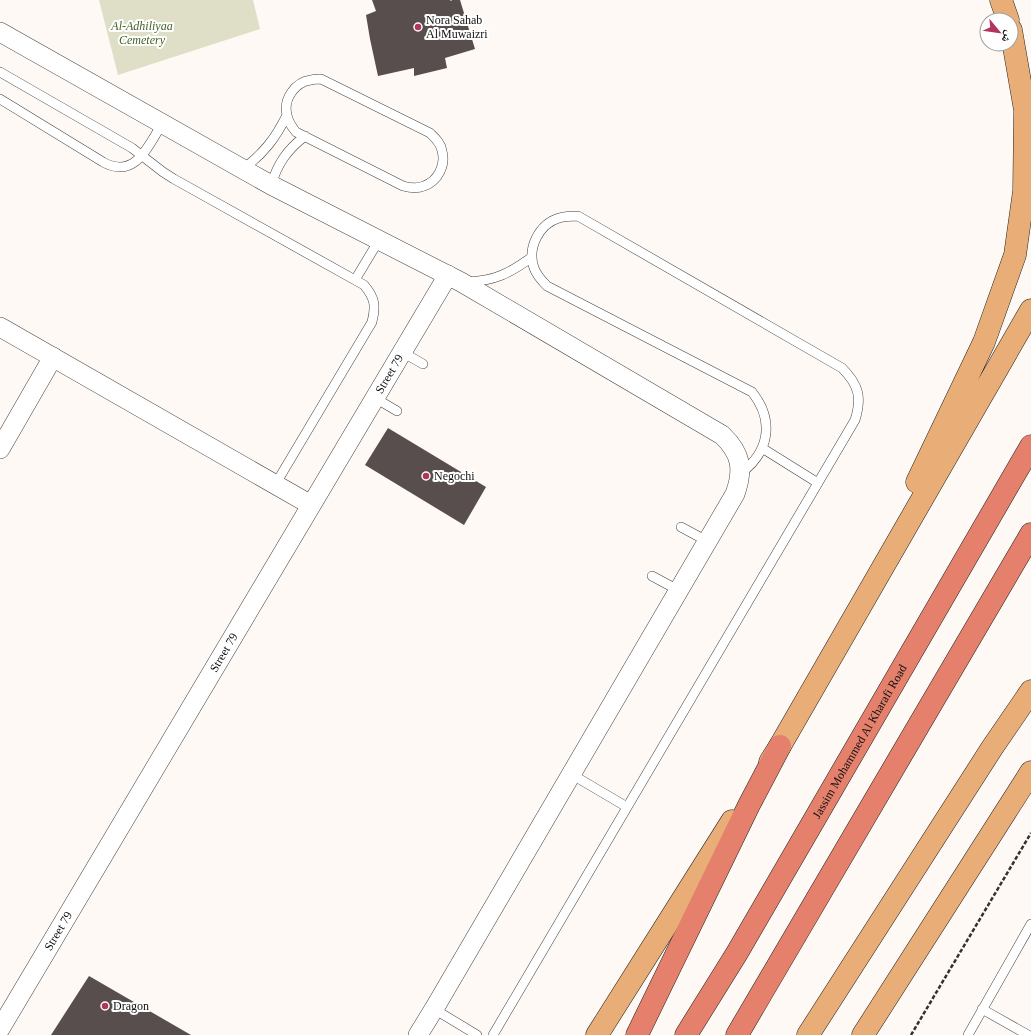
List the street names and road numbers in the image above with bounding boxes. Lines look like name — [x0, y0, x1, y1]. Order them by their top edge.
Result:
street label: Street 79 — [372, 352, 406, 396]
street label: Street 79 — [207, 630, 241, 675]
street label: Jassim Mohammed Al Kharafi Road — [810, 662, 910, 821]
street label: Street 79 — [41, 909, 75, 953]

